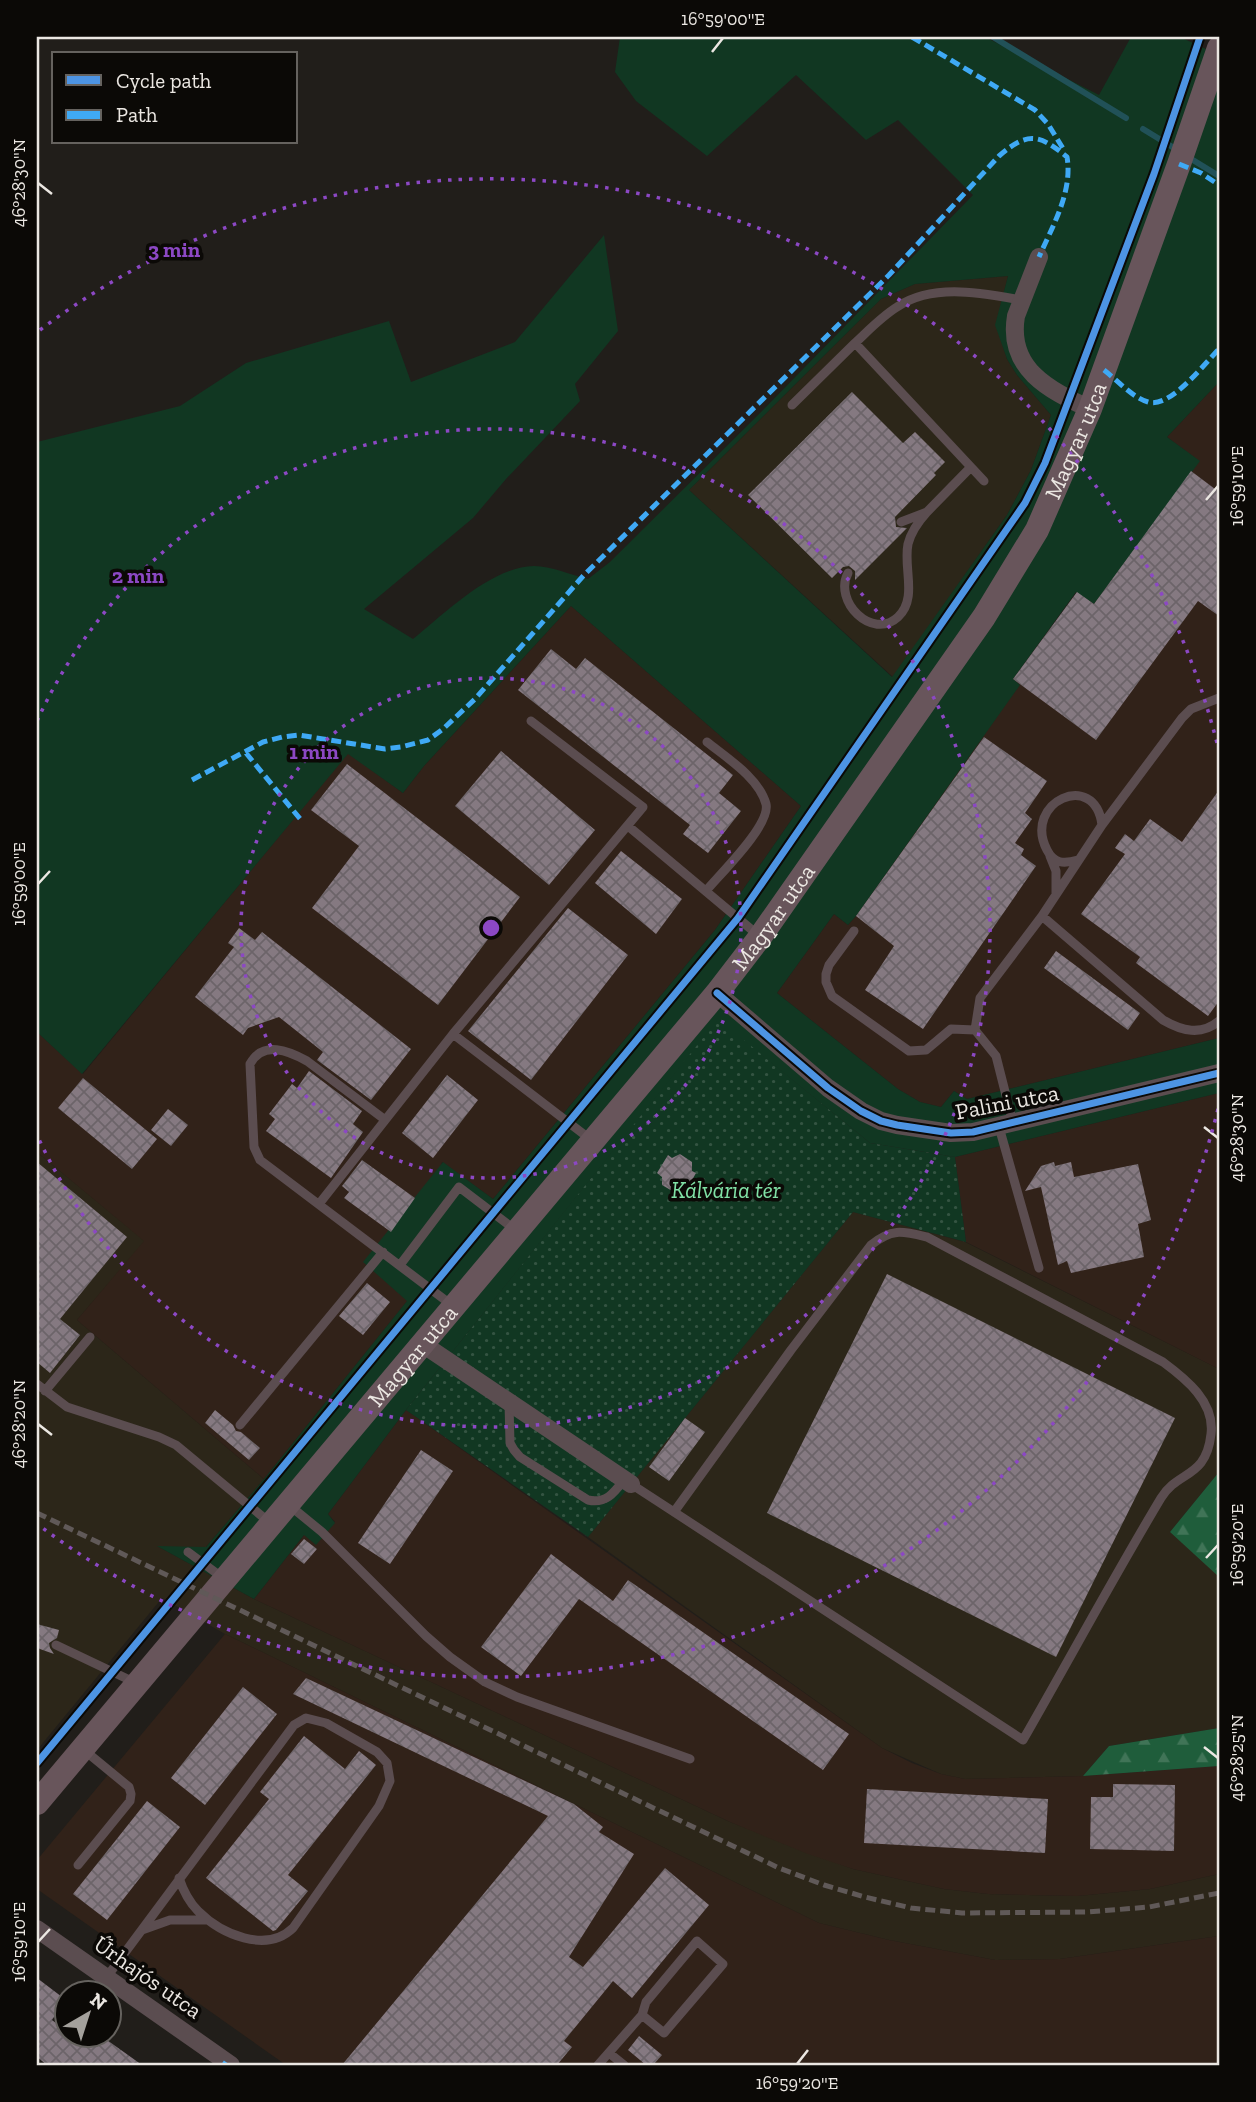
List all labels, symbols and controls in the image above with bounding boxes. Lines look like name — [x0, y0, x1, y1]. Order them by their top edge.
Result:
text: 16°59'00"E — [681, 8, 765, 30]
legend — [52, 52, 298, 144]
text: Cycle path — [116, 68, 211, 93]
text: Path — [116, 102, 158, 127]
text: 46°28'30"N — [8, 139, 30, 227]
text: 3 min — [148, 237, 201, 262]
street label: Magyar utca — [1038, 378, 1113, 503]
text: 16°59'10"E — [1226, 446, 1248, 526]
text: 2 min — [112, 563, 165, 588]
text: 1 min — [289, 739, 339, 764]
text: 16°59'00"E — [8, 842, 30, 926]
street label: Magyar utca — [726, 859, 821, 976]
centre of rings — [479, 916, 503, 940]
street label: Palini utca — [953, 1078, 1061, 1126]
text: 46°28'30"N — [1226, 1094, 1248, 1182]
park label: Kálvária tér — [671, 1176, 781, 1204]
street label: Magyar utca — [362, 1299, 463, 1412]
text: 46°28'20"N — [8, 1380, 30, 1468]
text: 16°59'20"E — [1226, 1504, 1248, 1586]
text: 46°28'25"N — [1226, 1714, 1248, 1802]
text: 16°59'10"E — [8, 1902, 30, 1982]
street label: Űrhajós utca — [89, 1930, 207, 2024]
north arrow — [52, 1980, 122, 2050]
text: N — [86, 1988, 111, 2015]
text: 16°59'20"E — [756, 2072, 838, 2094]

